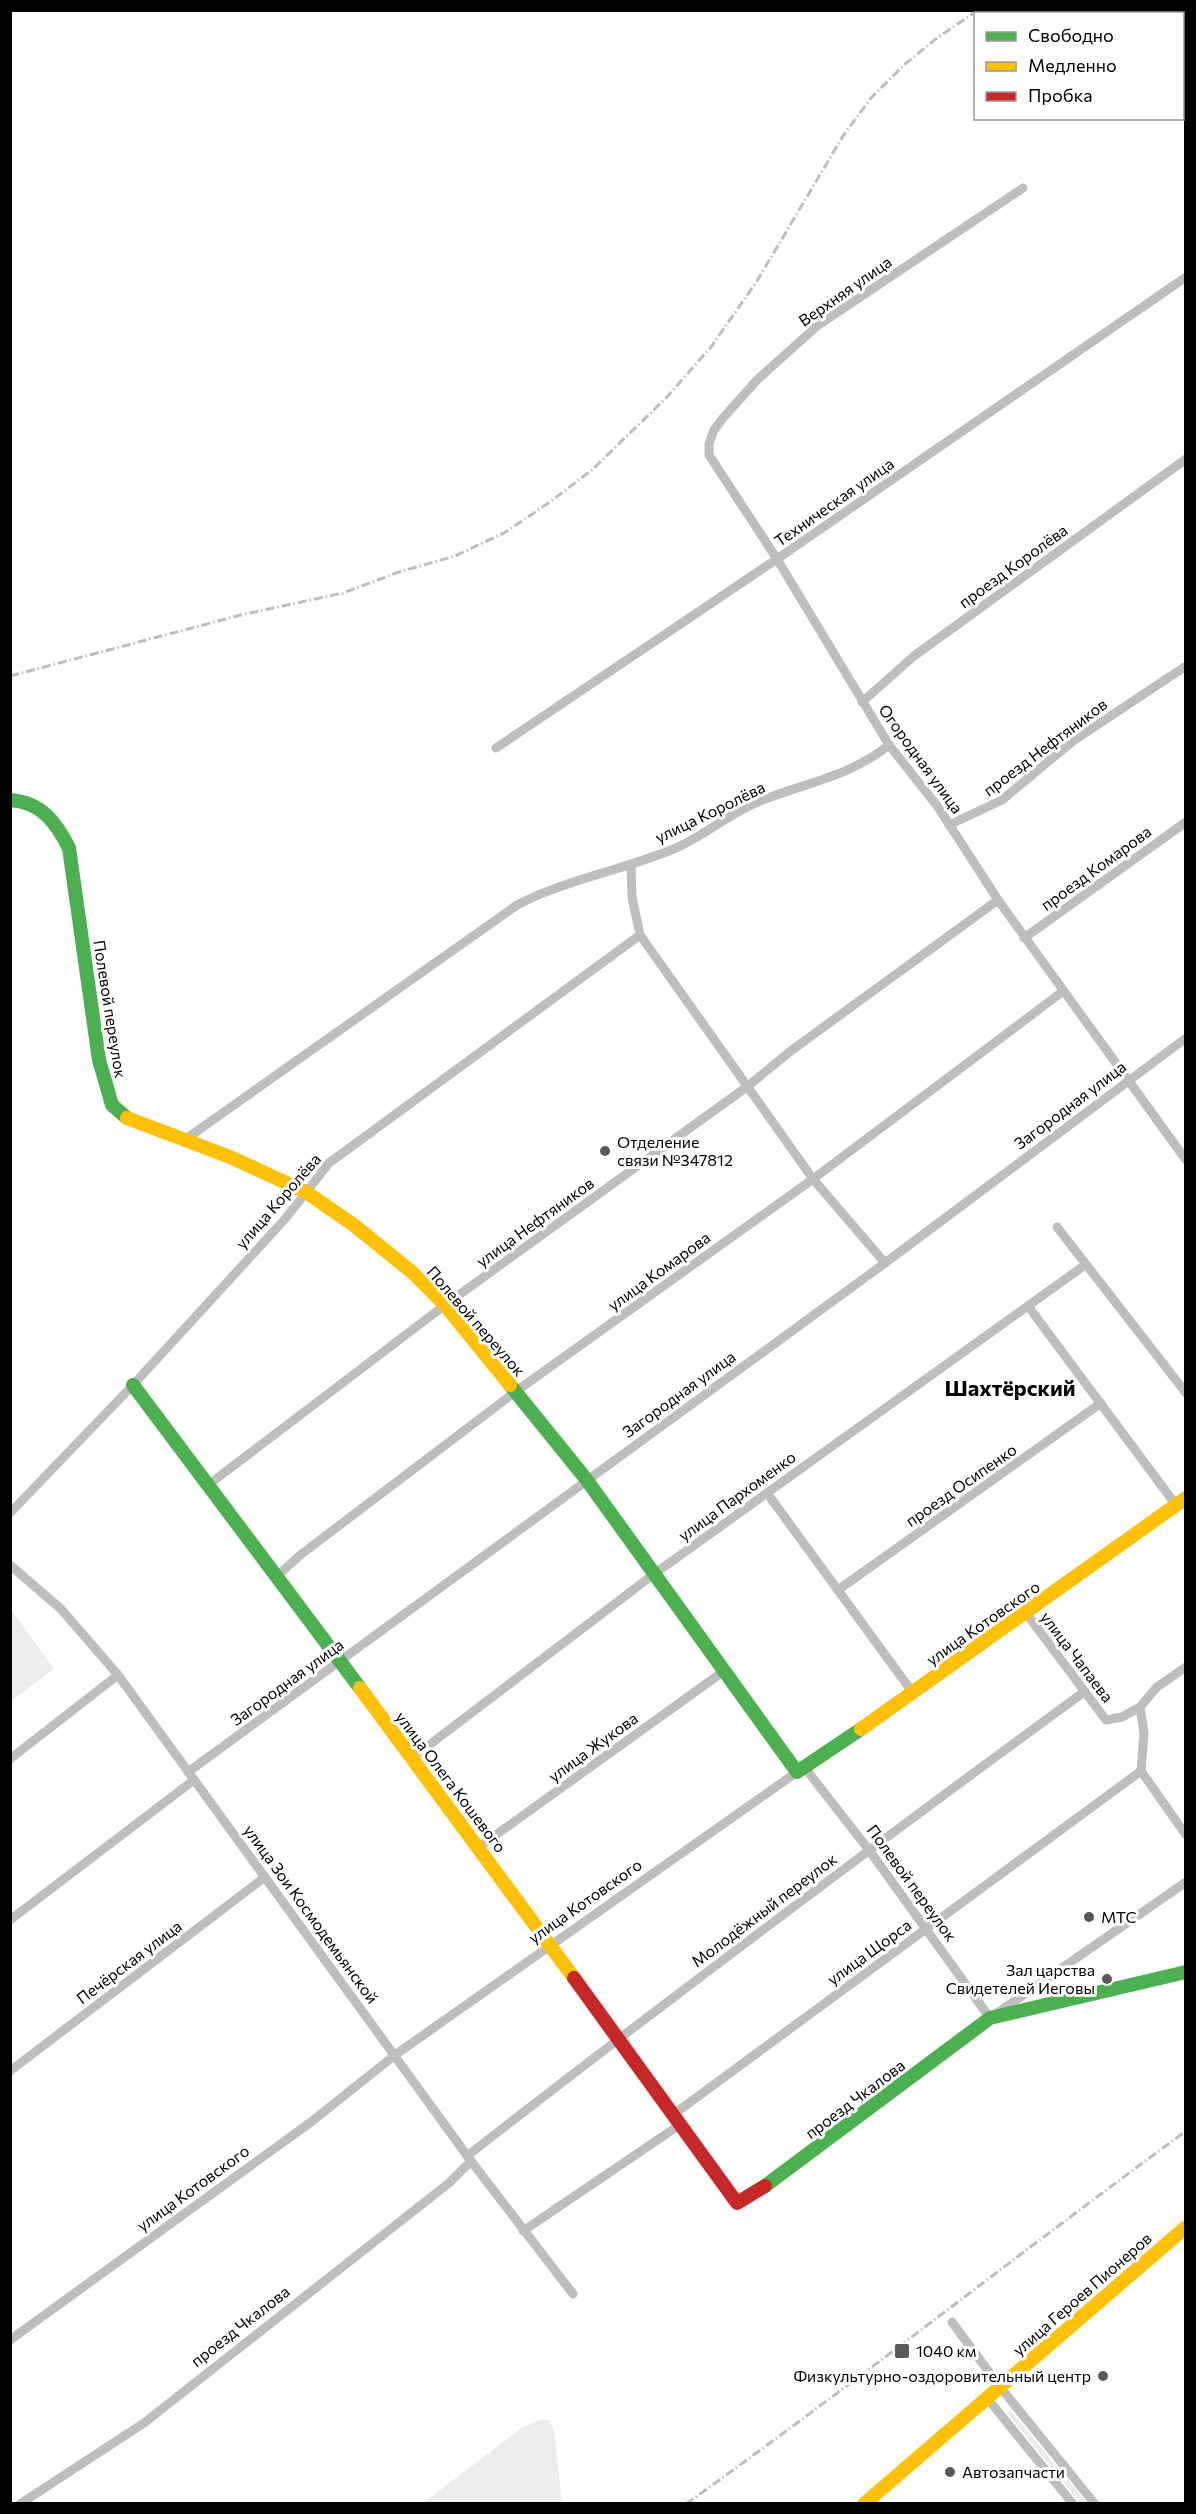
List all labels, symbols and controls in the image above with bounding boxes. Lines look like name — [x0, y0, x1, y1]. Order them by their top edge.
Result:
legend — [974, 12, 1184, 120]
text: Свободно — [1028, 24, 1114, 46]
text: Медленно — [1028, 54, 1117, 76]
text: Пробка — [1028, 84, 1093, 106]
street label: Верхняя улица — [795, 252, 895, 330]
street label: Техническая улица — [770, 453, 897, 550]
street label: проезд Королёва — [955, 520, 1071, 611]
street label: проезд Нефтяников — [979, 694, 1110, 799]
street label: Огородная улица — [875, 700, 967, 817]
street label: улица Королёва — [652, 777, 768, 846]
street label: проезд Комарова — [1037, 821, 1155, 914]
street label: Полевой переулок — [90, 938, 131, 1080]
street label: Загородная улица — [1010, 1056, 1129, 1153]
place label: Отделение связи №347812 — [617, 1132, 733, 1169]
marker: Отделение связи №347812 — [598, 1144, 612, 1158]
street label: улица Королёва — [231, 1149, 324, 1252]
street label: улица Нефтяников — [472, 1173, 597, 1270]
street label: улица Комарова — [604, 1227, 714, 1314]
street label: Полевой переулок — [423, 1262, 530, 1380]
street label: Загородная улица — [619, 1346, 739, 1441]
district label: Шахтёрский — [944, 1374, 1076, 1401]
street label: проезд Осипенко — [902, 1439, 1020, 1530]
street label: улица Пархоменко — [674, 1447, 799, 1545]
street label: улица Котовского — [922, 1576, 1043, 1669]
street label: улица Чапаева — [1037, 1608, 1118, 1706]
street label: Загородная улица — [227, 1634, 347, 1729]
street label: улица Олега Кошевого — [392, 1707, 511, 1856]
street label: улица Жукова — [544, 1708, 641, 1785]
street label: улица Зои Космодемьянской — [240, 1821, 383, 2007]
street label: Полевой переулок — [864, 1821, 961, 1945]
street label: Молодёжный переулок — [687, 1848, 840, 1970]
street label: улица Котовского — [524, 1854, 645, 1947]
place label: МТС — [1101, 1907, 1136, 1926]
marker: МТС — [1082, 1910, 1096, 1924]
street label: улица Щорса — [823, 1915, 914, 1988]
street label: Печёрская улица — [72, 1916, 185, 2007]
place label: Зал царства Свидетелей Иеговы — [946, 1960, 1095, 1997]
marker: Зал царства Свидетелей Иеговы — [1100, 1972, 1114, 1986]
street label: проезд Чкалова — [801, 2055, 908, 2142]
street label: улица Котовского — [133, 2141, 253, 2235]
street label: улица Героев Пионеров — [1008, 2228, 1155, 2359]
street label: проезд Чкалова — [187, 2281, 293, 2370]
place label: 1040 км — [916, 2341, 976, 2360]
marker: 1040 км — [893, 2342, 911, 2360]
place label: Физкультурно-оздоровительный центр — [793, 2366, 1091, 2385]
marker: Физкультурно-оздоровительный центр — [1096, 2369, 1110, 2383]
place label: Автозапчасти — [962, 2462, 1065, 2481]
marker: Автозапчасти — [943, 2465, 957, 2479]

